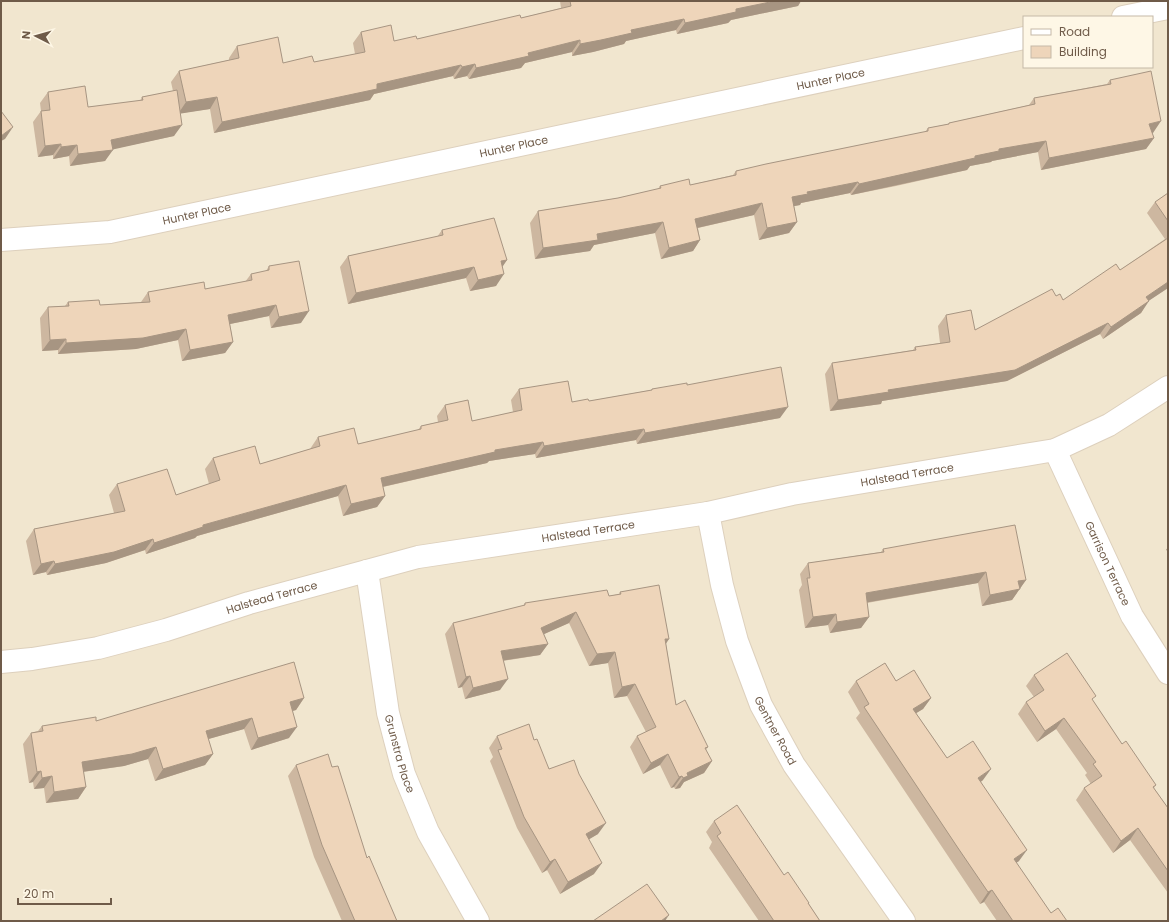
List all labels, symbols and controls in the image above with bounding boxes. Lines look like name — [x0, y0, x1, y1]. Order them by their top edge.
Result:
north arrow — [16, 16, 56, 56]
legend — [1023, 16, 1153, 68]
text: Road — [1059, 23, 1090, 40]
text: N — [18, 30, 34, 40]
text: Building — [1059, 43, 1107, 60]
street label: Hunter Place — [795, 64, 867, 94]
street label: Hunter Place — [478, 131, 550, 161]
street label: Hunter Place — [161, 198, 233, 229]
street label: Halstead Terrace — [859, 459, 955, 490]
street label: Halstead Terrace — [540, 516, 636, 546]
street label: Garrison Terrace — [1081, 518, 1134, 608]
street label: Halstead Terrace — [224, 577, 319, 618]
street label: Gentner Road — [750, 694, 800, 768]
street label: Grunstra Place — [381, 713, 419, 796]
scale bar — [18, 880, 111, 906]
text: 20 m — [24, 885, 54, 902]

